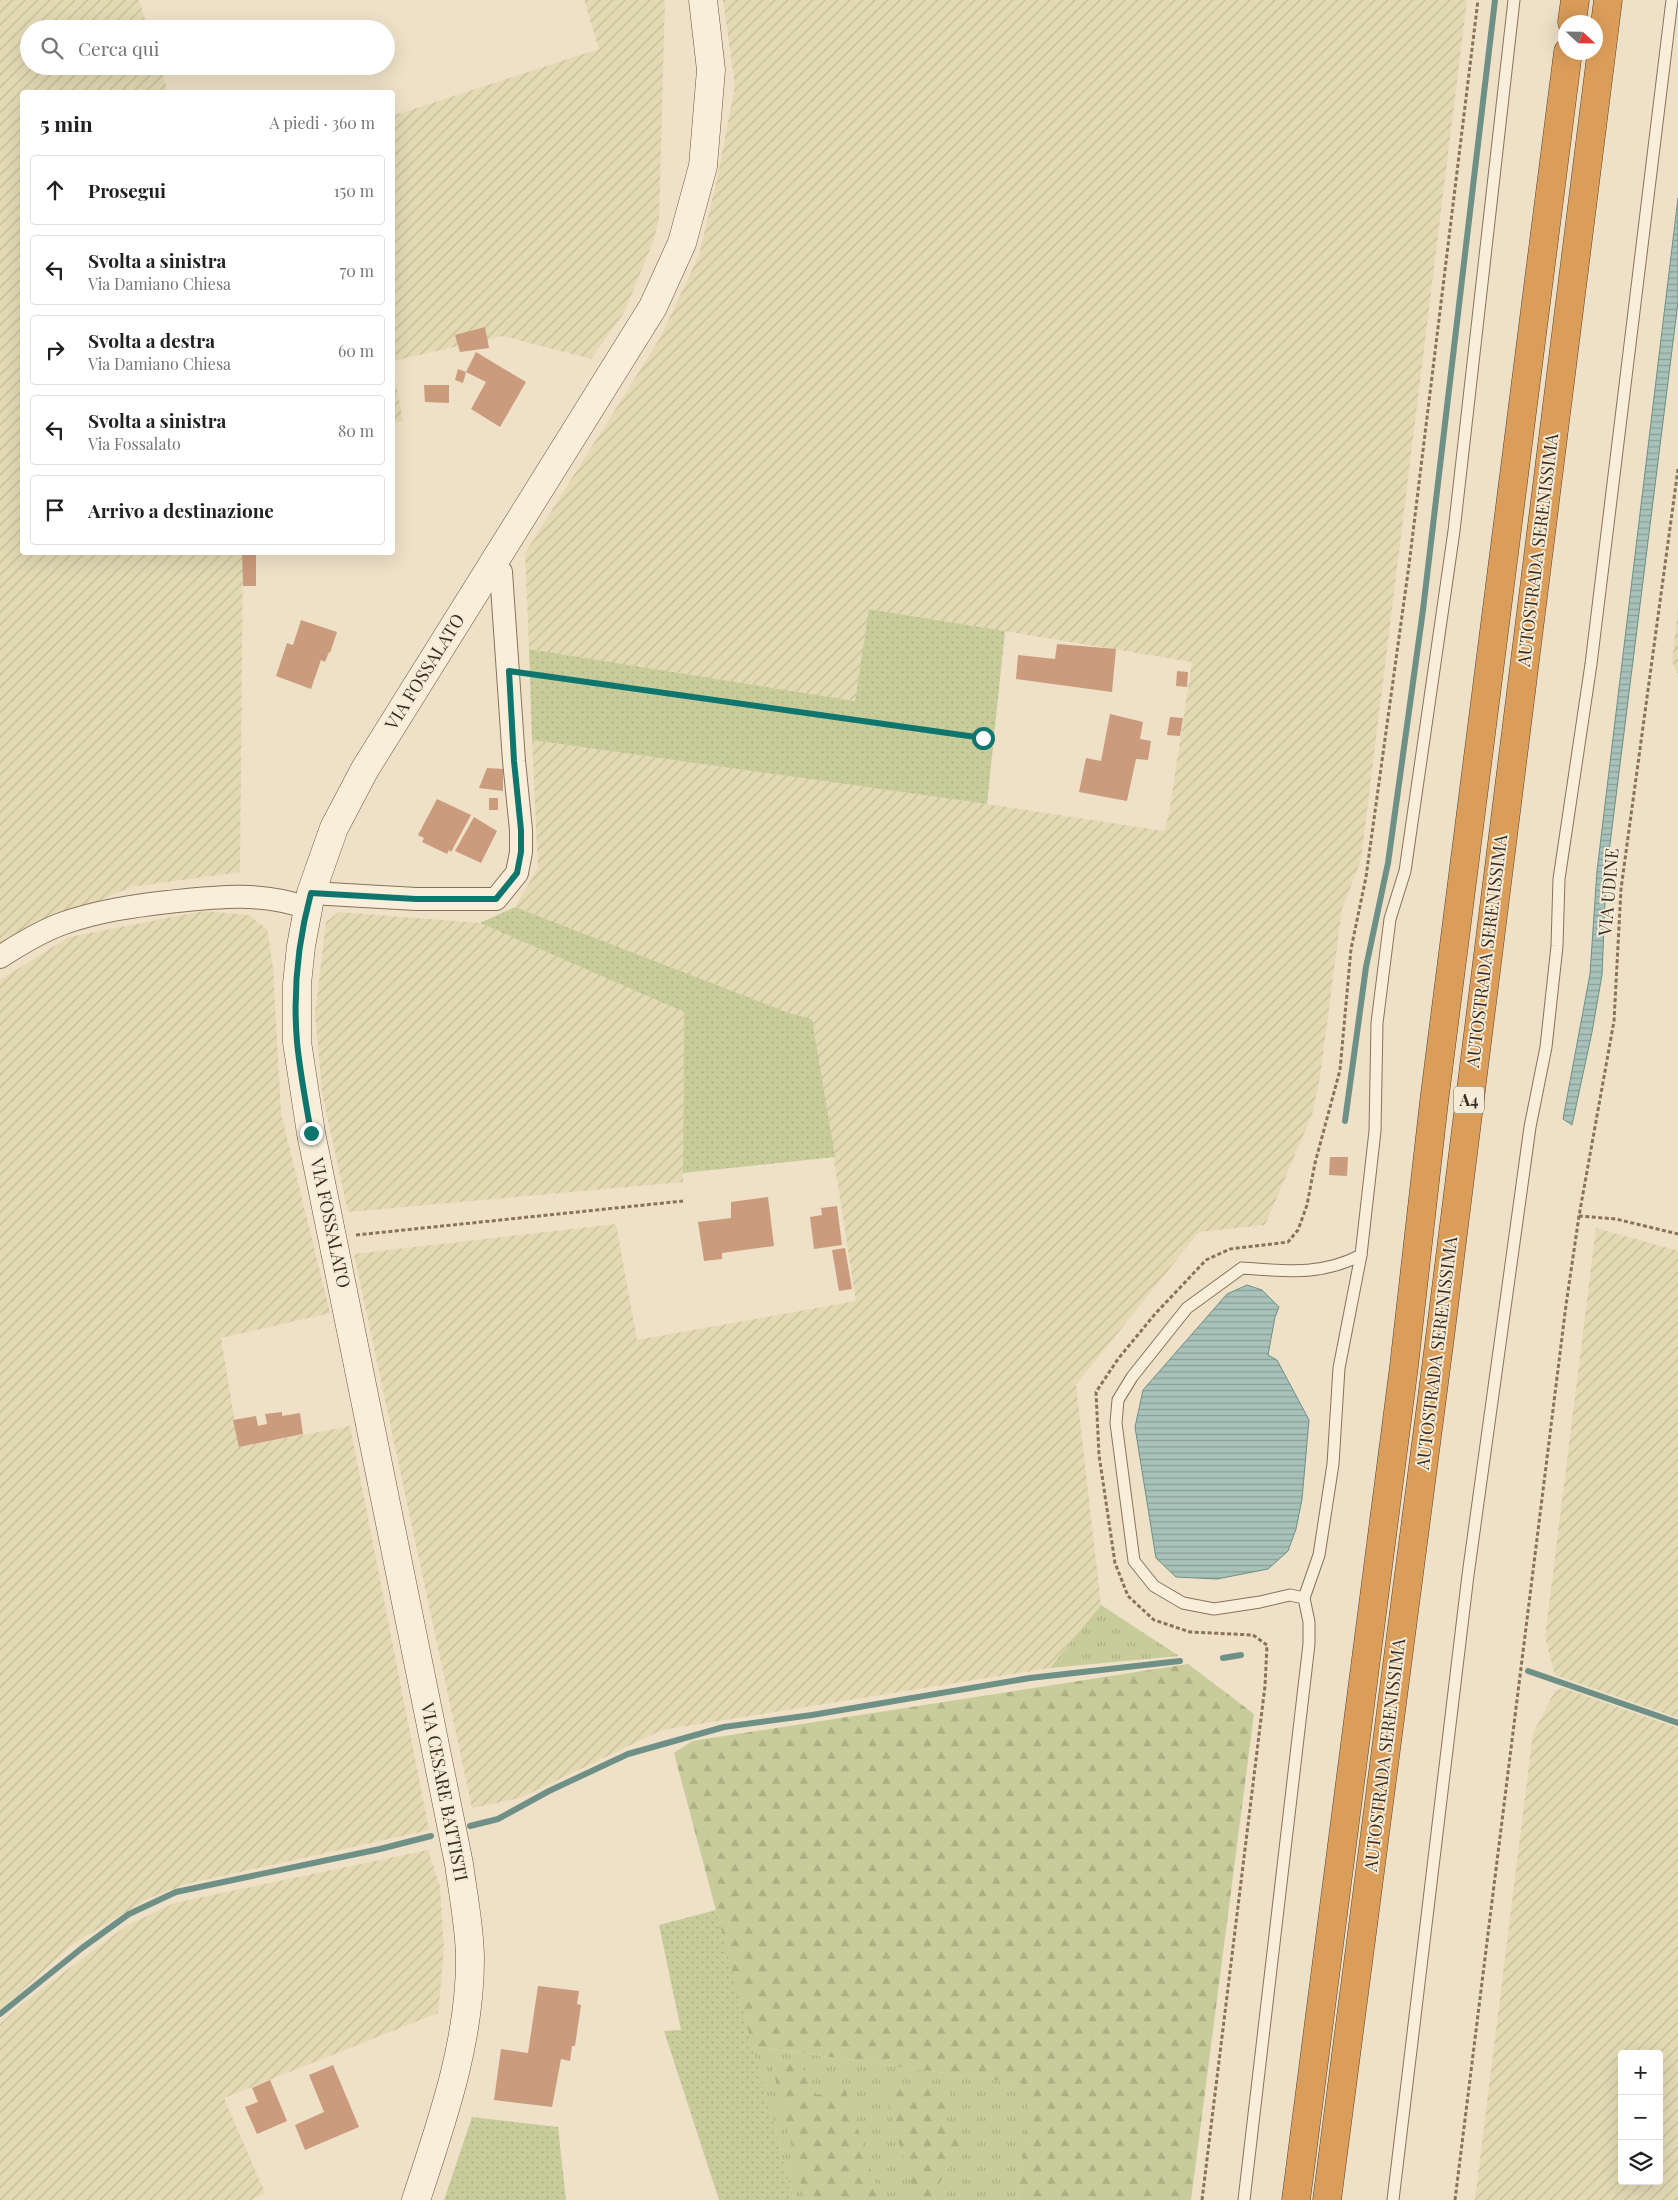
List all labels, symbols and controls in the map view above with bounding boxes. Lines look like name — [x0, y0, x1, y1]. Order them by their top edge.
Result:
north arrow — [1558, 15, 1603, 60]
search box — [20, 20, 395, 75]
icon: search — [38, 34, 66, 62]
text: Cerca qui — [78, 35, 159, 61]
text: 5 min — [40, 109, 93, 137]
text: A piedi · 360 m — [269, 112, 375, 133]
icon: ahead — [41, 176, 69, 204]
text: Prosegui — [88, 177, 166, 203]
text: 150 m — [334, 180, 374, 201]
text: Svolta a sinistra — [88, 247, 226, 273]
icon: left — [41, 256, 69, 284]
text: 70 m — [340, 260, 374, 281]
text: Via Damiano Chiesa — [88, 273, 231, 294]
text: Svolta a destra — [88, 327, 215, 353]
icon: right — [41, 336, 69, 364]
text: 60 m — [338, 340, 374, 361]
text: Via Damiano Chiesa — [88, 353, 231, 374]
text: Svolta a sinistra — [88, 407, 226, 433]
icon: left — [41, 416, 69, 444]
text: 80 m — [338, 420, 374, 441]
street label: AUTOSTRADA SERENISSIMA — [1511, 431, 1563, 669]
text: Via Fossalato — [88, 433, 181, 454]
icon: arrive — [41, 496, 69, 524]
text: Arrivo a destinazione — [88, 497, 274, 523]
street label: VIA FOSSALATO — [378, 609, 469, 735]
route start — [972, 727, 995, 750]
street label: AUTOSTRADA SERENISSIMA — [1460, 832, 1512, 1070]
street label: VIA UDINE — [1592, 847, 1624, 938]
road number: A4 — [1454, 1086, 1484, 1114]
route end — [300, 1122, 323, 1145]
street label: VIA FOSSALATO — [305, 1154, 356, 1290]
street label: AUTOSTRADA SERENISSIMA — [1410, 1234, 1462, 1472]
street label: AUTOSTRADA SERENISSIMA — [1358, 1636, 1410, 1874]
street label: VIA CESARE BATTISTI — [416, 1700, 474, 1883]
map controls — [1618, 2050, 1663, 2185]
button: + — [1618, 2050, 1663, 2095]
button: − — [1618, 2095, 1663, 2140]
button: layers — [1618, 2140, 1663, 2185]

